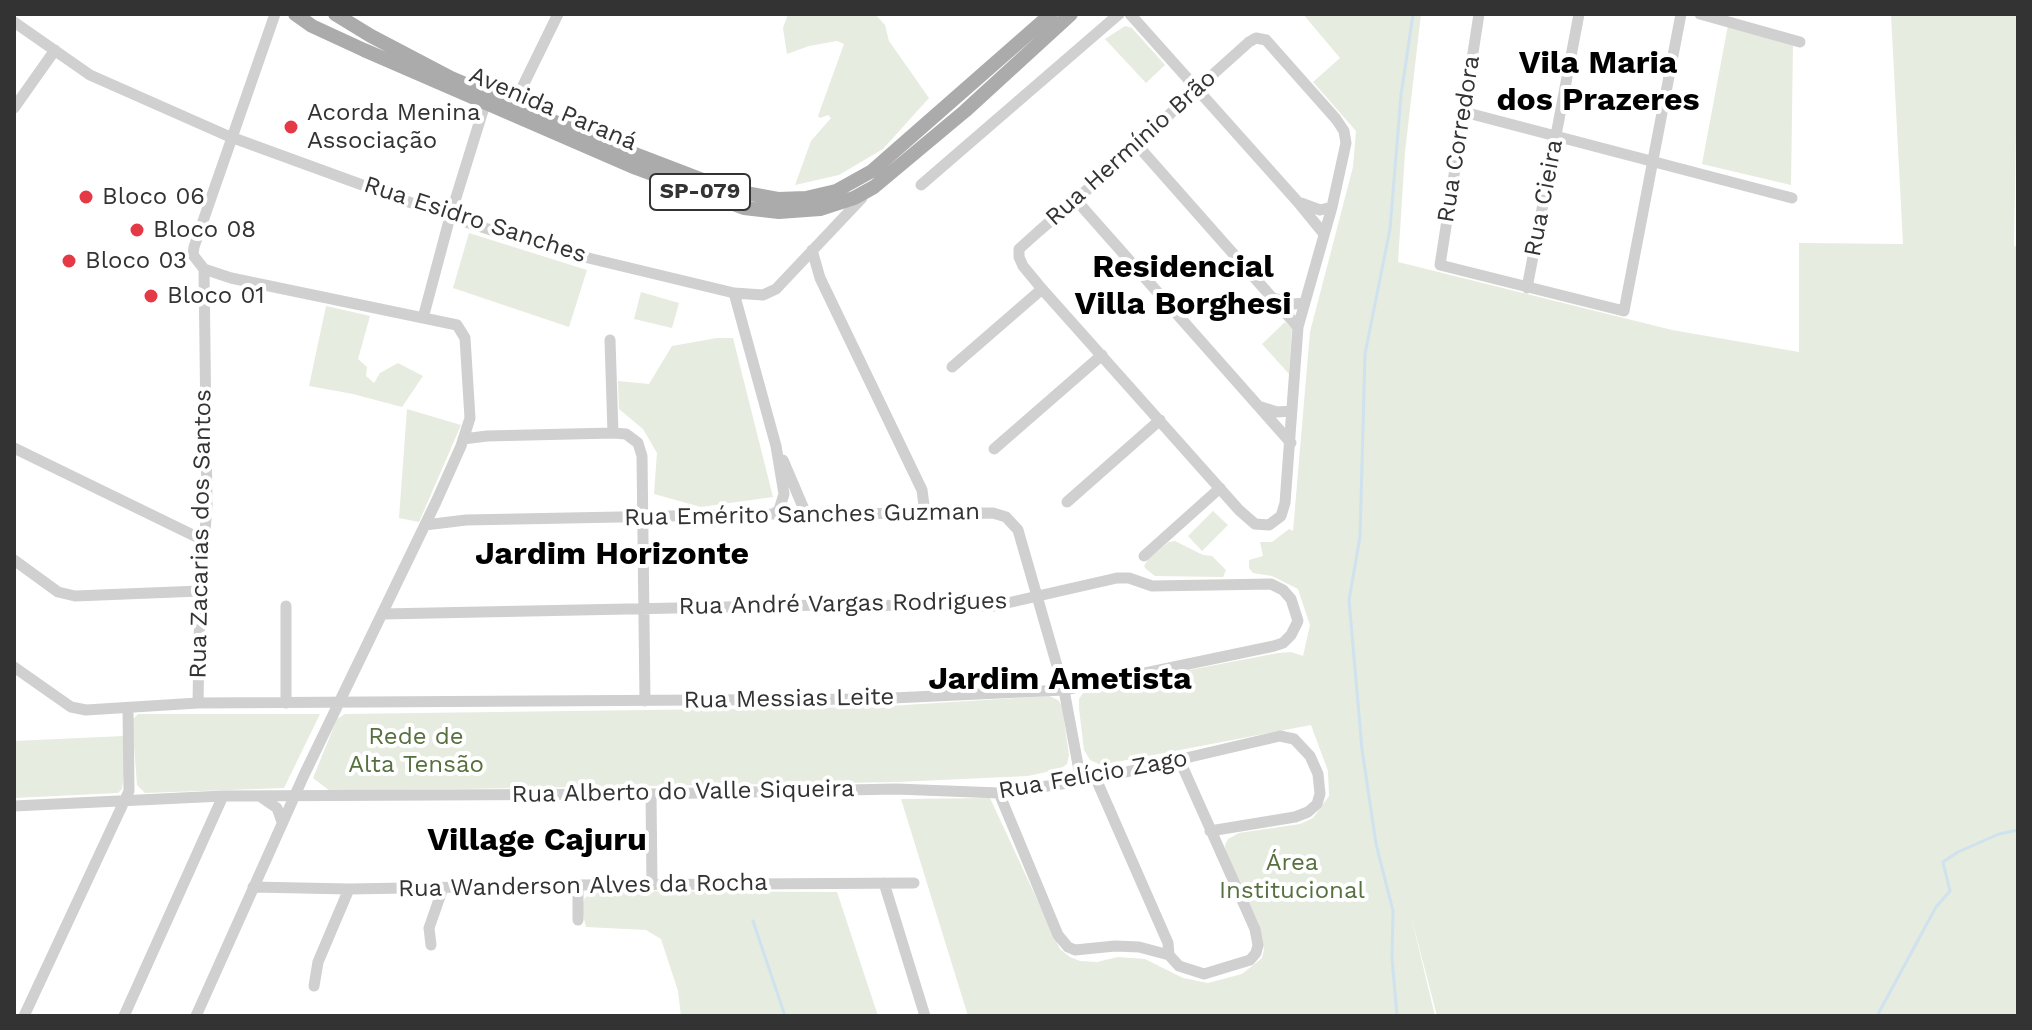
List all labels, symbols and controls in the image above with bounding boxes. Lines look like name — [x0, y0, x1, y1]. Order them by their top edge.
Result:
district label: Vila Maria dos Prazeres — [1496, 45, 1700, 120]
street label: Rua Corredora — [1432, 53, 1486, 225]
street label: Avenida Paraná — [465, 61, 641, 157]
street label: Rua Hermínio Brão — [1040, 64, 1222, 232]
place label: Acorda Menina Associação — [307, 99, 481, 155]
marker: Acorda Menina Associação — [282, 118, 300, 136]
street label: Rua Cieira — [1519, 137, 1569, 259]
street label: Rua Esidro Sanches — [360, 170, 590, 270]
road number: SP-079 — [650, 174, 750, 210]
place label: Bloco 06 — [102, 183, 205, 211]
marker: Bloco 06 — [77, 188, 95, 206]
place label: Bloco 08 — [153, 216, 256, 244]
marker: Bloco 08 — [128, 221, 146, 239]
place label: Bloco 03 — [85, 247, 187, 275]
district label: Residencial Villa Borghesi — [1074, 249, 1292, 324]
marker: Bloco 03 — [60, 252, 78, 270]
place label: Bloco 01 — [167, 282, 265, 310]
marker: Bloco 01 — [142, 287, 160, 305]
street label: Rua Zacarias dos Santos — [184, 389, 218, 679]
street label: Rua Emérito Sanches Guzman — [624, 497, 980, 533]
district label: Jardim Horizonte — [475, 536, 749, 574]
street label: Rua André Vargas Rodrigues — [678, 587, 1008, 621]
district label: Jardim Ametista — [928, 661, 1192, 699]
street label: Rua Messias Leite — [683, 683, 895, 715]
park label: Rede de Alta Tensão — [348, 723, 484, 779]
street label: Rua Felício Zago — [996, 744, 1190, 806]
street label: Rua Alberto do Valle Siqueira — [511, 775, 855, 809]
district label: Village Cajuru — [427, 822, 647, 860]
park label: Área Institucional — [1219, 849, 1365, 905]
street label: Rua Wanderson Alves da Rocha — [398, 868, 768, 904]

